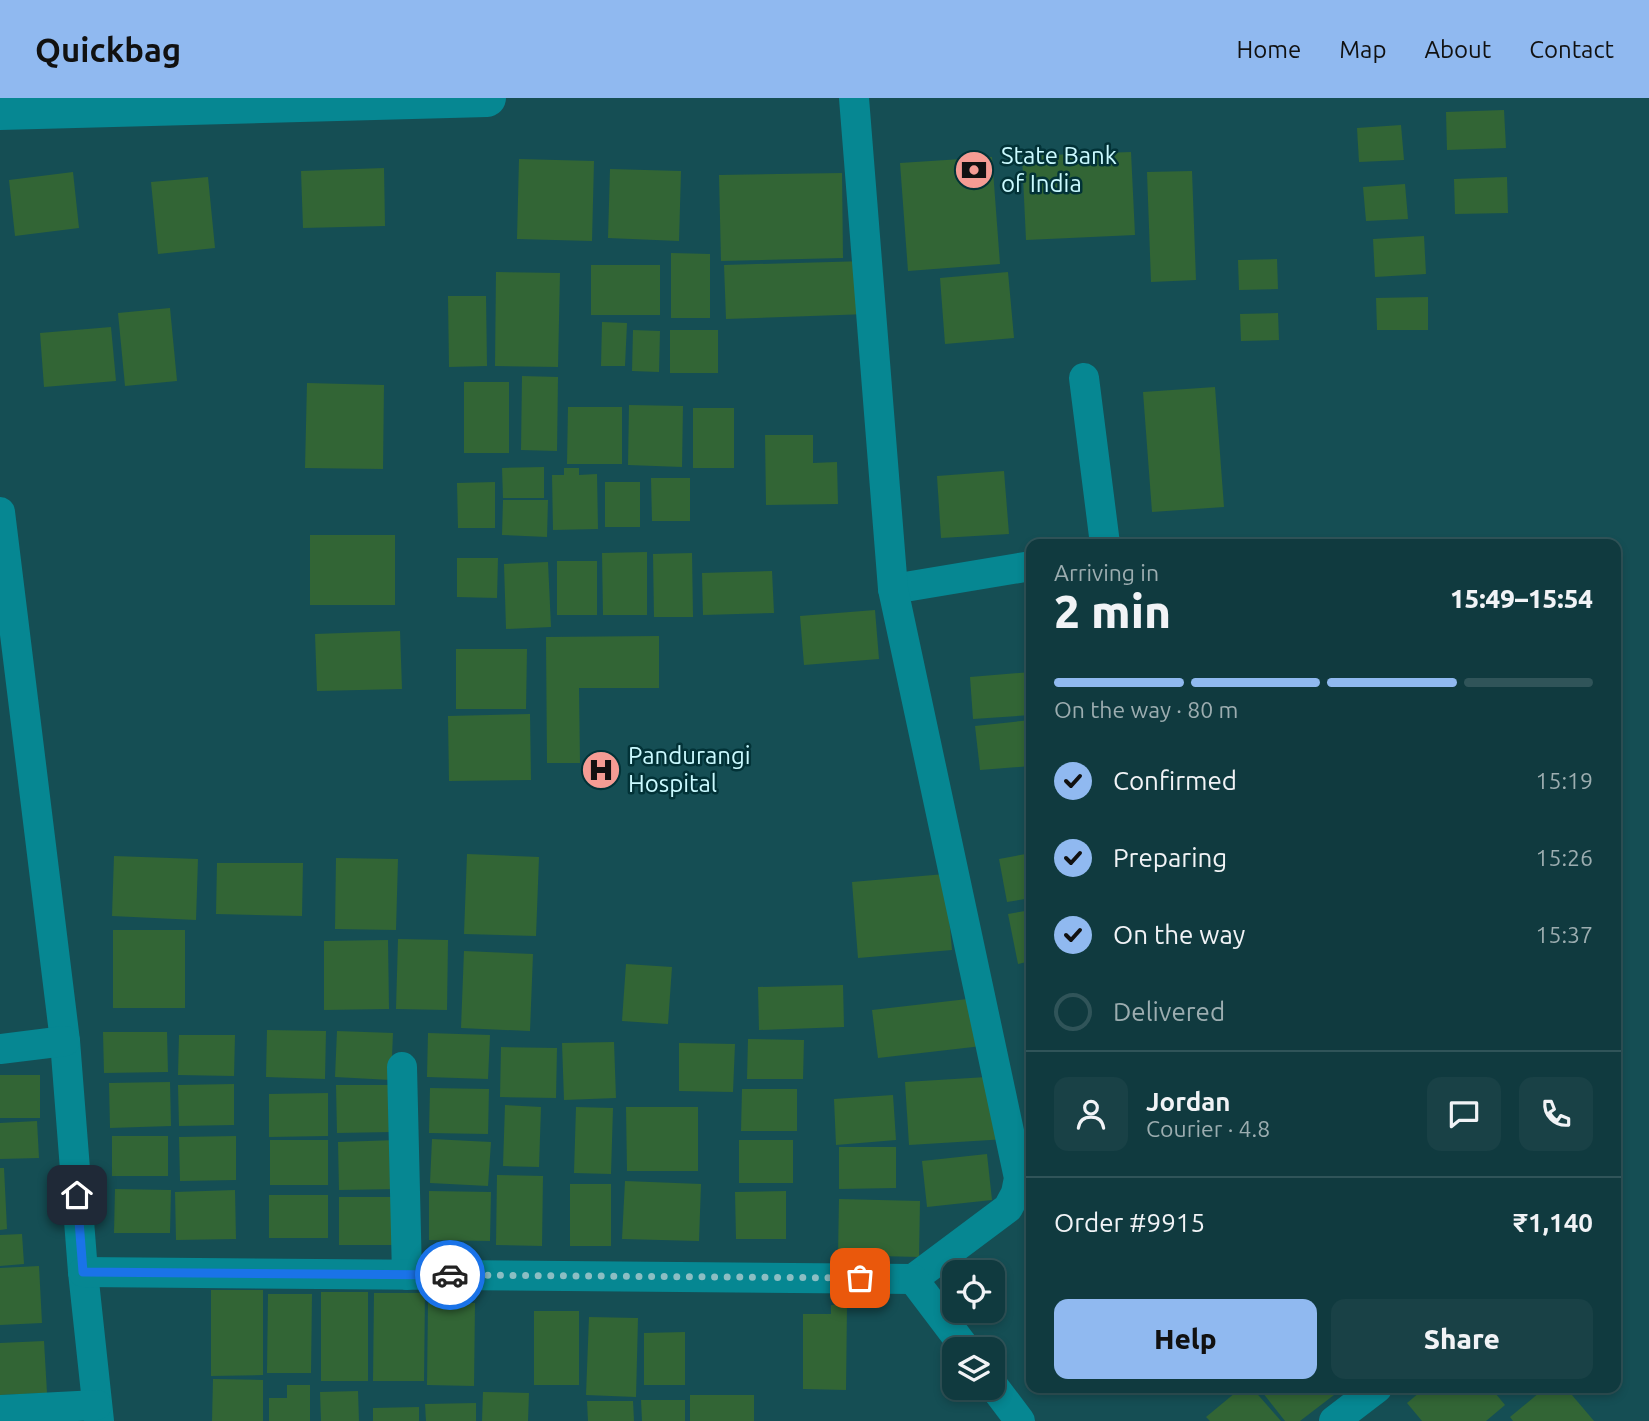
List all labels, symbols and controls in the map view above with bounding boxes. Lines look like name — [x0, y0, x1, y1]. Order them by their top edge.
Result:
text: Quickbag — [35, 31, 181, 68]
text: Home — [1236, 36, 1301, 63]
text: Map — [1339, 36, 1386, 63]
text: About — [1424, 36, 1491, 63]
text: Contact — [1529, 36, 1614, 63]
place label: State Bank of India — [1001, 142, 1117, 197]
bank icon: State Bank of India — [953, 149, 995, 191]
text: Arriving in — [1054, 560, 1159, 585]
text: 15:49–15:54 — [1450, 584, 1593, 613]
text: 2 min — [1054, 585, 1171, 637]
text: On the way · 80 m — [1054, 697, 1238, 722]
place label: Pandurangi Hospital — [628, 742, 751, 797]
hospital icon: Pandurangi Hospital — [580, 749, 622, 791]
icon: check — [1054, 762, 1092, 800]
text: Confirmed — [1113, 766, 1237, 795]
text: 15:19 — [1535, 768, 1593, 793]
icon: check — [1054, 839, 1092, 877]
text: Preparing — [1113, 843, 1227, 872]
text: 15:26 — [1535, 845, 1593, 870]
icon: check — [1054, 916, 1092, 954]
text: On the way — [1113, 920, 1245, 949]
text: 15:37 — [1535, 922, 1593, 947]
text: Delivered — [1113, 997, 1225, 1026]
button: person — [1054, 1077, 1128, 1151]
button: chat — [1427, 1077, 1501, 1151]
button: phone — [1519, 1077, 1593, 1151]
text: Jordan — [1146, 1087, 1231, 1116]
text: Courier · 4.8 — [1146, 1116, 1270, 1141]
pin — [47, 1165, 107, 1225]
icon: home — [58, 1176, 96, 1214]
text: Order #9915 — [1054, 1208, 1205, 1237]
text: ₹1,140 — [1513, 1208, 1593, 1237]
courier — [415, 1240, 485, 1310]
pin — [830, 1248, 890, 1308]
icon: car — [431, 1256, 469, 1294]
icon: bag — [841, 1259, 879, 1297]
map controls — [942, 1260, 1005, 1400]
button: locate — [942, 1260, 1005, 1323]
button: Help — [1054, 1299, 1317, 1379]
button: Share — [1331, 1299, 1593, 1379]
button: layers — [942, 1337, 1005, 1400]

